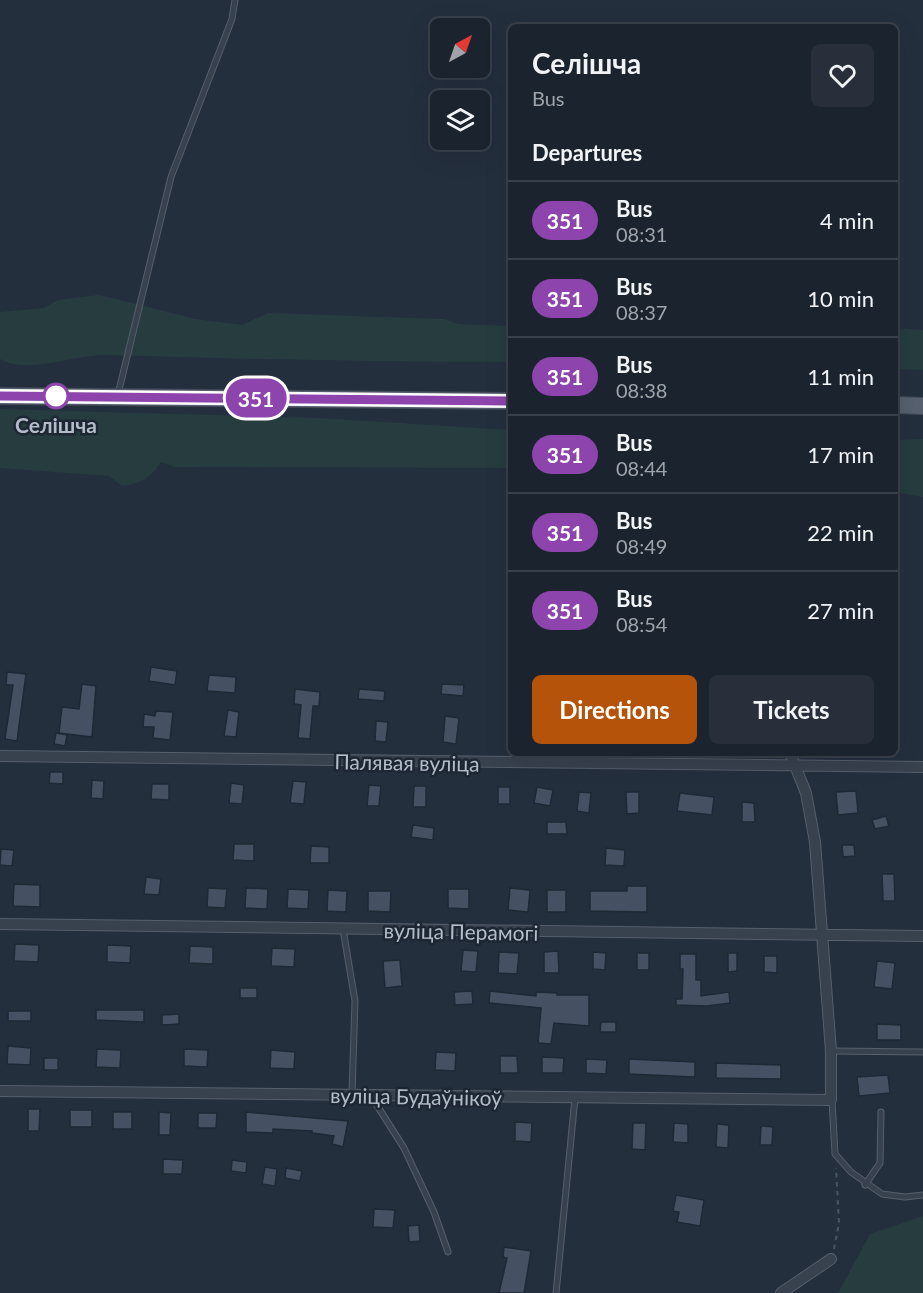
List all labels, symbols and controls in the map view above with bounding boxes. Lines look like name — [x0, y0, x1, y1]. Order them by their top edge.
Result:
north arrow — [430, 18, 490, 78]
map controls — [430, 18, 490, 150]
button: heart — [811, 44, 874, 107]
text: Селішча — [532, 46, 641, 80]
text: Bus — [532, 86, 565, 110]
button: layers — [430, 90, 490, 150]
text: Departures — [532, 139, 642, 166]
text: Bus — [616, 195, 652, 222]
text: 4 min — [820, 207, 874, 234]
text: 351 — [547, 208, 583, 233]
text: 08:31 — [616, 222, 667, 246]
text: Bus — [616, 273, 652, 300]
text: 10 min — [807, 285, 874, 312]
text: 351 — [547, 286, 583, 311]
text: 08:37 — [616, 300, 667, 324]
text: Bus — [616, 351, 652, 378]
text: 11 min — [807, 363, 874, 390]
text: 351 — [547, 364, 583, 389]
line badge: 351 — [222, 378, 290, 418]
text: 08:38 — [616, 378, 667, 402]
marker: Селішча — [43, 383, 69, 409]
text: 351 — [238, 386, 274, 411]
place label: Селішча — [15, 412, 97, 437]
text: Bus — [616, 429, 652, 456]
text: 17 min — [807, 441, 874, 468]
text: 351 — [547, 442, 583, 467]
text: 08:44 — [616, 456, 667, 480]
text: Bus — [616, 507, 652, 534]
text: 22 min — [807, 519, 874, 546]
text: 351 — [547, 520, 583, 545]
text: 08:49 — [616, 534, 667, 558]
text: Bus — [616, 585, 652, 612]
text: 27 min — [807, 597, 874, 624]
text: 351 — [547, 598, 583, 623]
text: 08:54 — [616, 612, 667, 636]
button: Directions — [532, 675, 697, 744]
button: Tickets — [709, 675, 874, 744]
street label: Палявая вуліца — [334, 748, 480, 776]
street label: вуліца Перамогі — [383, 917, 539, 945]
street label: вуліца Будаўнікоў — [330, 1082, 502, 1110]

